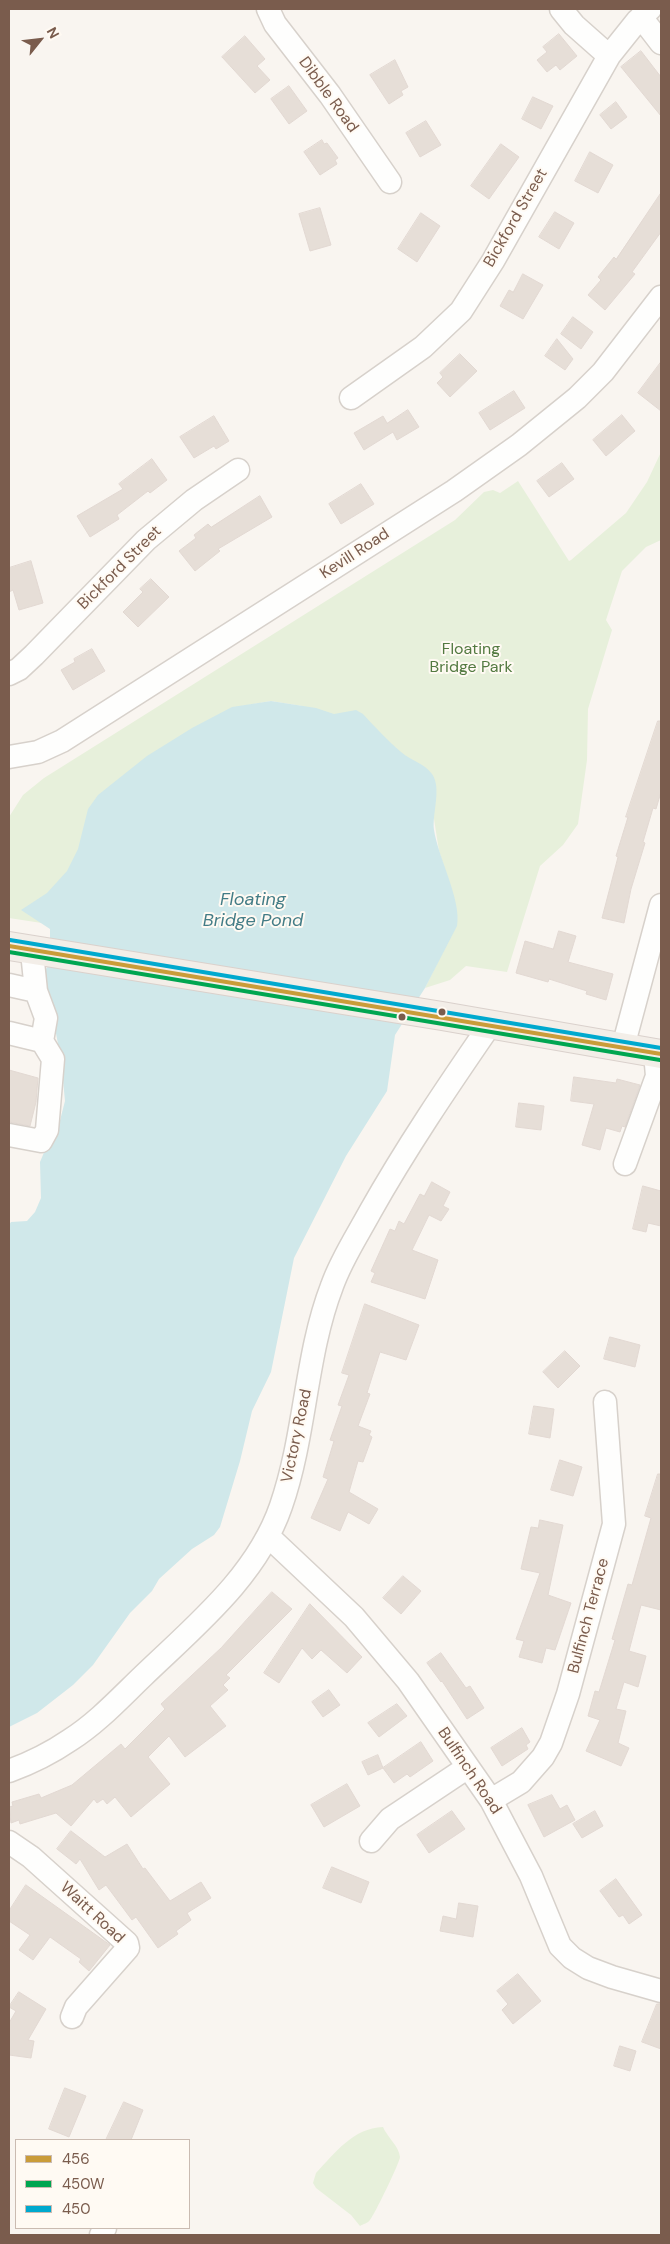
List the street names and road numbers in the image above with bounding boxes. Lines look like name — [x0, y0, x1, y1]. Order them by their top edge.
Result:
street label: Dibble Road — [294, 53, 362, 137]
street label: Bickford Street — [480, 165, 552, 271]
street label: Bickford Street — [74, 522, 166, 614]
street label: Kevill Road — [317, 525, 393, 583]
street label: Victory Road — [278, 1387, 316, 1485]
street label: Bulfinch Terrace — [564, 1556, 614, 1676]
street label: Bulfinch Road — [433, 1724, 505, 1818]
street label: Waitt Road — [56, 1878, 128, 1948]

